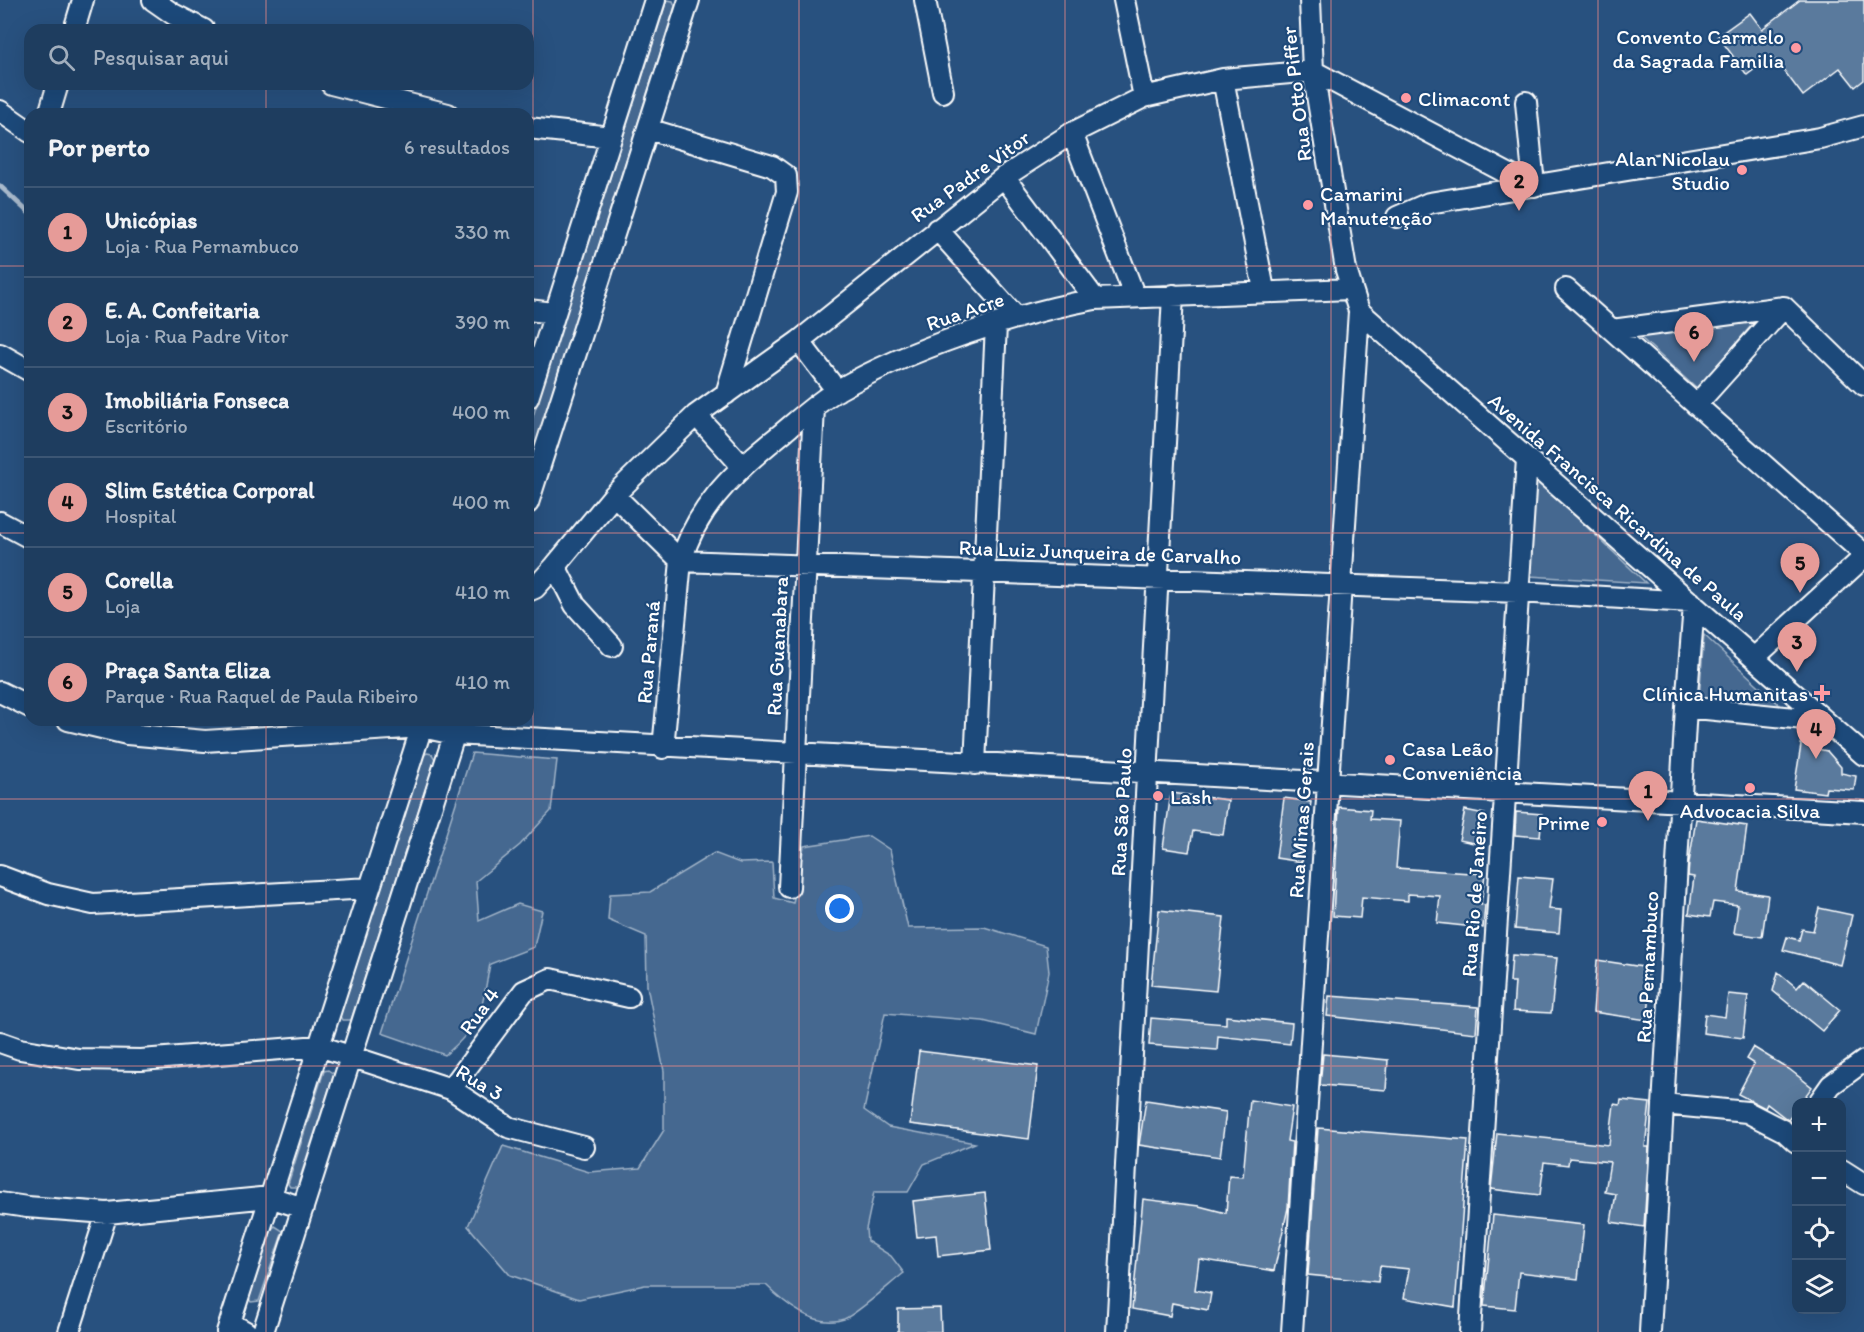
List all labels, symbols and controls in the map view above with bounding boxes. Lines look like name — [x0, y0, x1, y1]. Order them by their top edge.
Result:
search box — [24, 24, 534, 90]
street label: Rua Otto Piffer — [1275, 24, 1317, 163]
place label: Convento Carmelo da Sagrada Familia — [1612, 24, 1784, 73]
icon: search — [45, 41, 78, 74]
marker: Convento Carmelo da Sagrada Familia — [1789, 41, 1803, 55]
text: Pesquisar aqui — [93, 44, 229, 71]
place label: Climacont — [1418, 86, 1510, 111]
marker: Climacont — [1399, 91, 1413, 105]
street label: Rua Padre Vitor — [906, 124, 1035, 228]
text: Por perto — [48, 131, 150, 163]
text: 6 resultados — [404, 135, 510, 159]
place label: Alan Nicolau Studio — [1615, 146, 1730, 195]
pin: 2 — [1500, 162, 1538, 211]
marker: Alan Nicolau Studio — [1735, 163, 1749, 177]
place label: Camarini Manutenção — [1320, 181, 1432, 230]
marker: Camarini Manutenção — [1301, 198, 1315, 212]
text: Unicópias — [105, 207, 197, 234]
text: 1 — [63, 220, 72, 244]
text: 330 m — [455, 220, 510, 244]
text: Loja · Rua Pernambuco — [105, 234, 299, 258]
street label: Rua Acre — [923, 286, 1007, 336]
text: E. A. Confeitaria — [105, 297, 260, 324]
text: 2 — [62, 310, 73, 334]
text: 390 m — [455, 310, 510, 334]
pin: 6 — [1674, 312, 1714, 362]
text: Loja · Rua Padre Vitor — [105, 324, 288, 348]
text: Imobiliária Fonseca — [105, 387, 289, 414]
street label: Avenida Francisca Ricardina de Paula — [1483, 388, 1753, 626]
text: 3 — [62, 400, 73, 424]
text: 400 m — [452, 400, 510, 424]
text: Escritório — [105, 414, 188, 438]
text: Slim Estética Corporal — [105, 477, 315, 504]
text: 4 — [61, 490, 74, 514]
text: 400 m — [452, 490, 510, 514]
text: Hospital — [105, 504, 177, 528]
street label: Rua Luiz Junqueira de Carvalho — [958, 535, 1242, 569]
pin: 5 — [1780, 544, 1820, 593]
text: Corella — [105, 567, 173, 594]
street label: Rua Guanabara — [761, 576, 793, 716]
text: 5 — [62, 580, 73, 604]
text: 410 m — [455, 580, 510, 604]
text: Loja — [105, 594, 140, 618]
street label: Rua Paraná — [631, 599, 665, 705]
pin: 3 — [1778, 622, 1816, 672]
text: Praça Santa Eliza — [105, 657, 270, 684]
text: 6 — [62, 670, 73, 694]
text: 410 m — [455, 670, 510, 694]
place label: Clínica Humanitas — [1642, 681, 1808, 706]
text: Parque · Rua Raquel de Paula Ribeiro — [105, 684, 418, 708]
marker: Clínica Humanitas — [1813, 684, 1831, 702]
pin: 4 — [1796, 710, 1836, 759]
place label: Casa Leão Conveniência — [1402, 736, 1522, 785]
street label: Rua Minas Gerais — [1283, 741, 1319, 899]
street label: Rua São Paulo — [1105, 747, 1137, 877]
marker: Casa Leão Conveniência — [1383, 753, 1397, 767]
pin: 1 — [1628, 772, 1668, 821]
marker: Advocacia Silva — [1743, 781, 1757, 795]
place label: Lash — [1170, 784, 1212, 809]
marker: Lash — [1151, 789, 1165, 803]
place label: Advocacia Silva — [1680, 798, 1820, 823]
street label: Rua Rio de Janeiro — [1456, 810, 1492, 978]
place label: Prime — [1537, 810, 1590, 835]
marker: Prime — [1595, 815, 1609, 829]
street label: Rua Pernambuco — [1631, 890, 1663, 1044]
your location — [825, 894, 854, 923]
street label: Rua 4 — [454, 982, 505, 1039]
street label: Rua 3 — [452, 1058, 508, 1106]
map controls — [1792, 1098, 1846, 1314]
button: + — [1792, 1098, 1846, 1152]
button: − — [1792, 1152, 1846, 1206]
button: locate — [1792, 1206, 1846, 1260]
button: layers — [1792, 1260, 1846, 1314]

